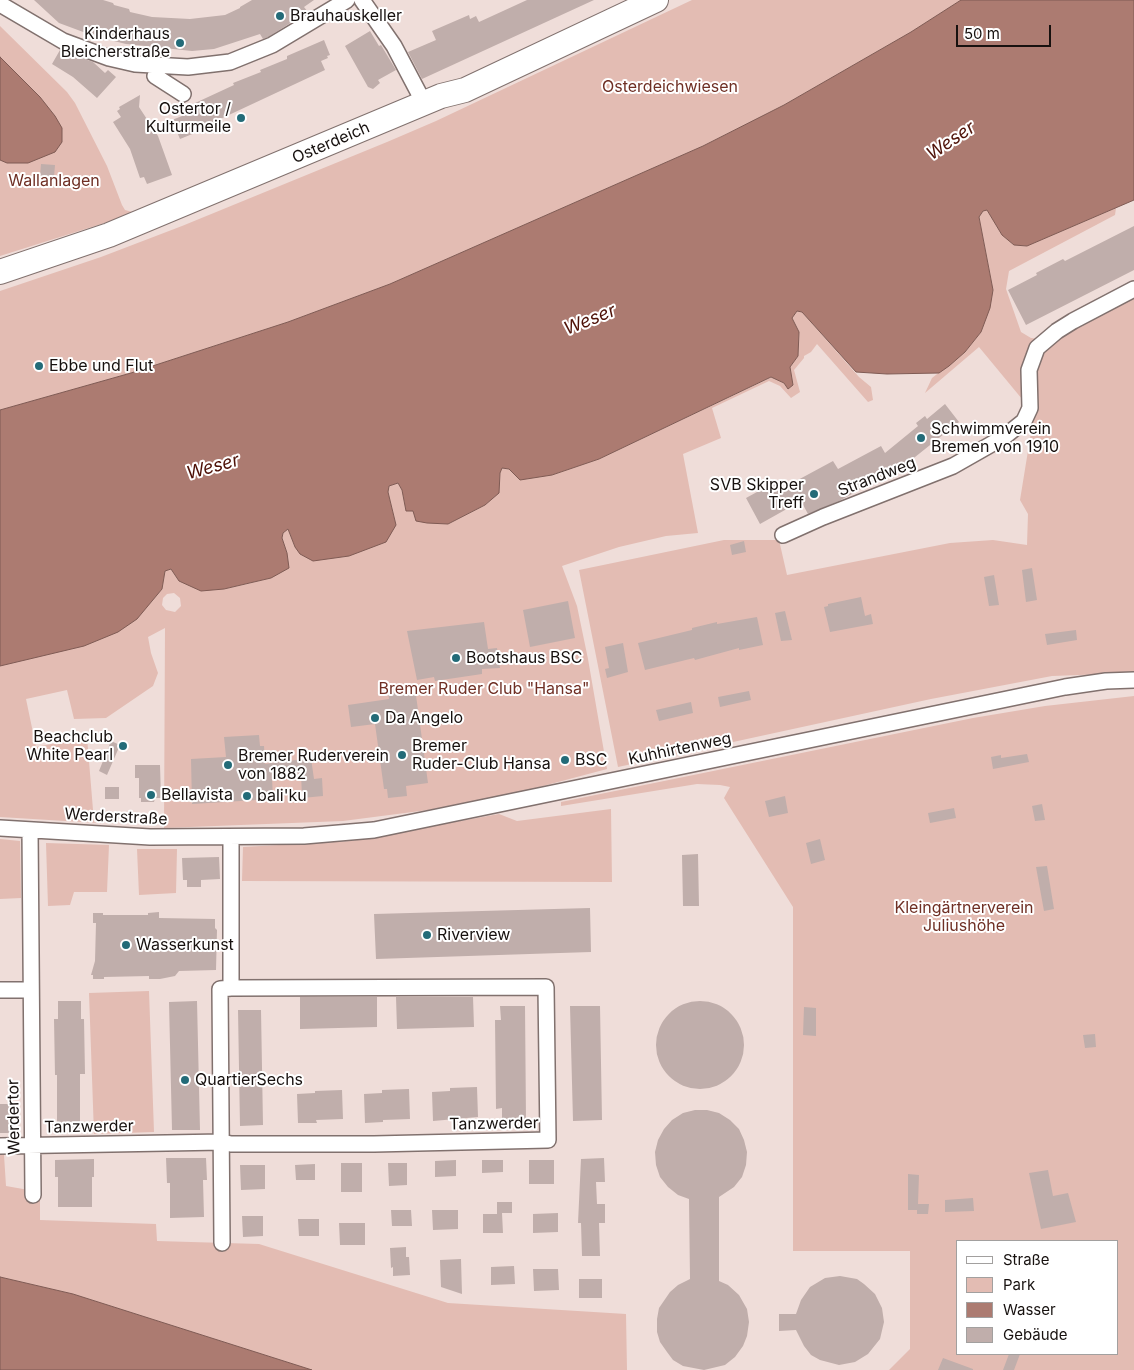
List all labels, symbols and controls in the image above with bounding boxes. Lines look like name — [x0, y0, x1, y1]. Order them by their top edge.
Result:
place label: Brauhauskeller — [290, 6, 402, 26]
marker: Brauhauskeller — [274, 10, 286, 22]
scale bar — [959, 15, 1054, 47]
place label: Kinderhaus Bleicherstraße — [61, 24, 170, 62]
text: 50 m — [964, 24, 1000, 43]
marker: Kinderhaus Bleicherstraße — [174, 37, 186, 49]
park label: Osterdeichwiesen — [602, 77, 738, 97]
place label: Ostertor / Kulturmeile — [146, 99, 231, 137]
marker: Ostertor / Kulturmeile — [235, 112, 247, 124]
water label: Weser — [923, 117, 979, 165]
street label: Osterdeich — [289, 118, 373, 168]
park label: Wallanlagen — [8, 171, 100, 191]
water label: Weser — [561, 300, 619, 340]
place label: Ebbe und Flut — [49, 356, 153, 376]
marker: Ebbe und Flut — [33, 360, 45, 372]
place label: Schwimmverein Bremen von 1910 — [931, 419, 1059, 457]
marker: Schwimmverein Bremen von 1910 — [915, 432, 927, 444]
water label: Weser — [184, 450, 242, 484]
street label: Strandweg — [835, 453, 919, 501]
place label: SVB Skipper Treff — [710, 475, 804, 513]
marker: SVB Skipper Treff — [808, 488, 820, 500]
place label: Bootshaus BSC — [466, 648, 582, 668]
marker: Bootshaus BSC — [450, 652, 462, 664]
park label: Bremer Ruder Club "Hansa" — [379, 679, 589, 699]
place label: Da Angelo — [385, 708, 463, 728]
marker: Da Angelo — [369, 712, 381, 724]
place label: Beachclub White Pearl — [26, 727, 113, 765]
street label: Kuhhirtenweg — [627, 729, 733, 769]
place label: Bremer Ruder-Club Hansa — [412, 736, 551, 774]
marker: Beachclub White Pearl — [117, 740, 129, 752]
place label: Bremer Ruderverein von 1882 — [238, 746, 389, 784]
marker: Bremer Ruder-Club Hansa — [396, 749, 408, 761]
place label: BSC — [575, 750, 607, 770]
marker: BSC — [559, 754, 571, 766]
marker: Bremer Ruderverein von 1882 — [222, 759, 234, 771]
place label: Bellavista — [161, 785, 233, 805]
place label: bali'ku — [257, 786, 307, 806]
marker: Bellavista — [145, 789, 157, 801]
marker: bali'ku — [241, 790, 253, 802]
street label: Werderstraße — [64, 805, 168, 829]
park label: Kleingärtnerverein Juliushöhe — [894, 898, 1034, 936]
place label: Riverview — [437, 925, 510, 945]
marker: Riverview — [421, 929, 433, 941]
place label: Wasserkunst — [136, 935, 234, 955]
marker: Wasserkunst — [120, 939, 132, 951]
place label: QuartierSechs — [195, 1070, 303, 1090]
marker: QuartierSechs — [179, 1074, 191, 1086]
street label: Werdertor — [4, 1079, 24, 1155]
street label: Tanzwerder — [449, 1114, 539, 1134]
street label: Tanzwerder — [44, 1117, 134, 1137]
legend — [956, 1240, 1119, 1355]
text: Straße — [1003, 1250, 1050, 1269]
text: Park — [1003, 1275, 1035, 1294]
text: Wasser — [1003, 1300, 1056, 1319]
text: Gebäude — [1003, 1325, 1068, 1344]

